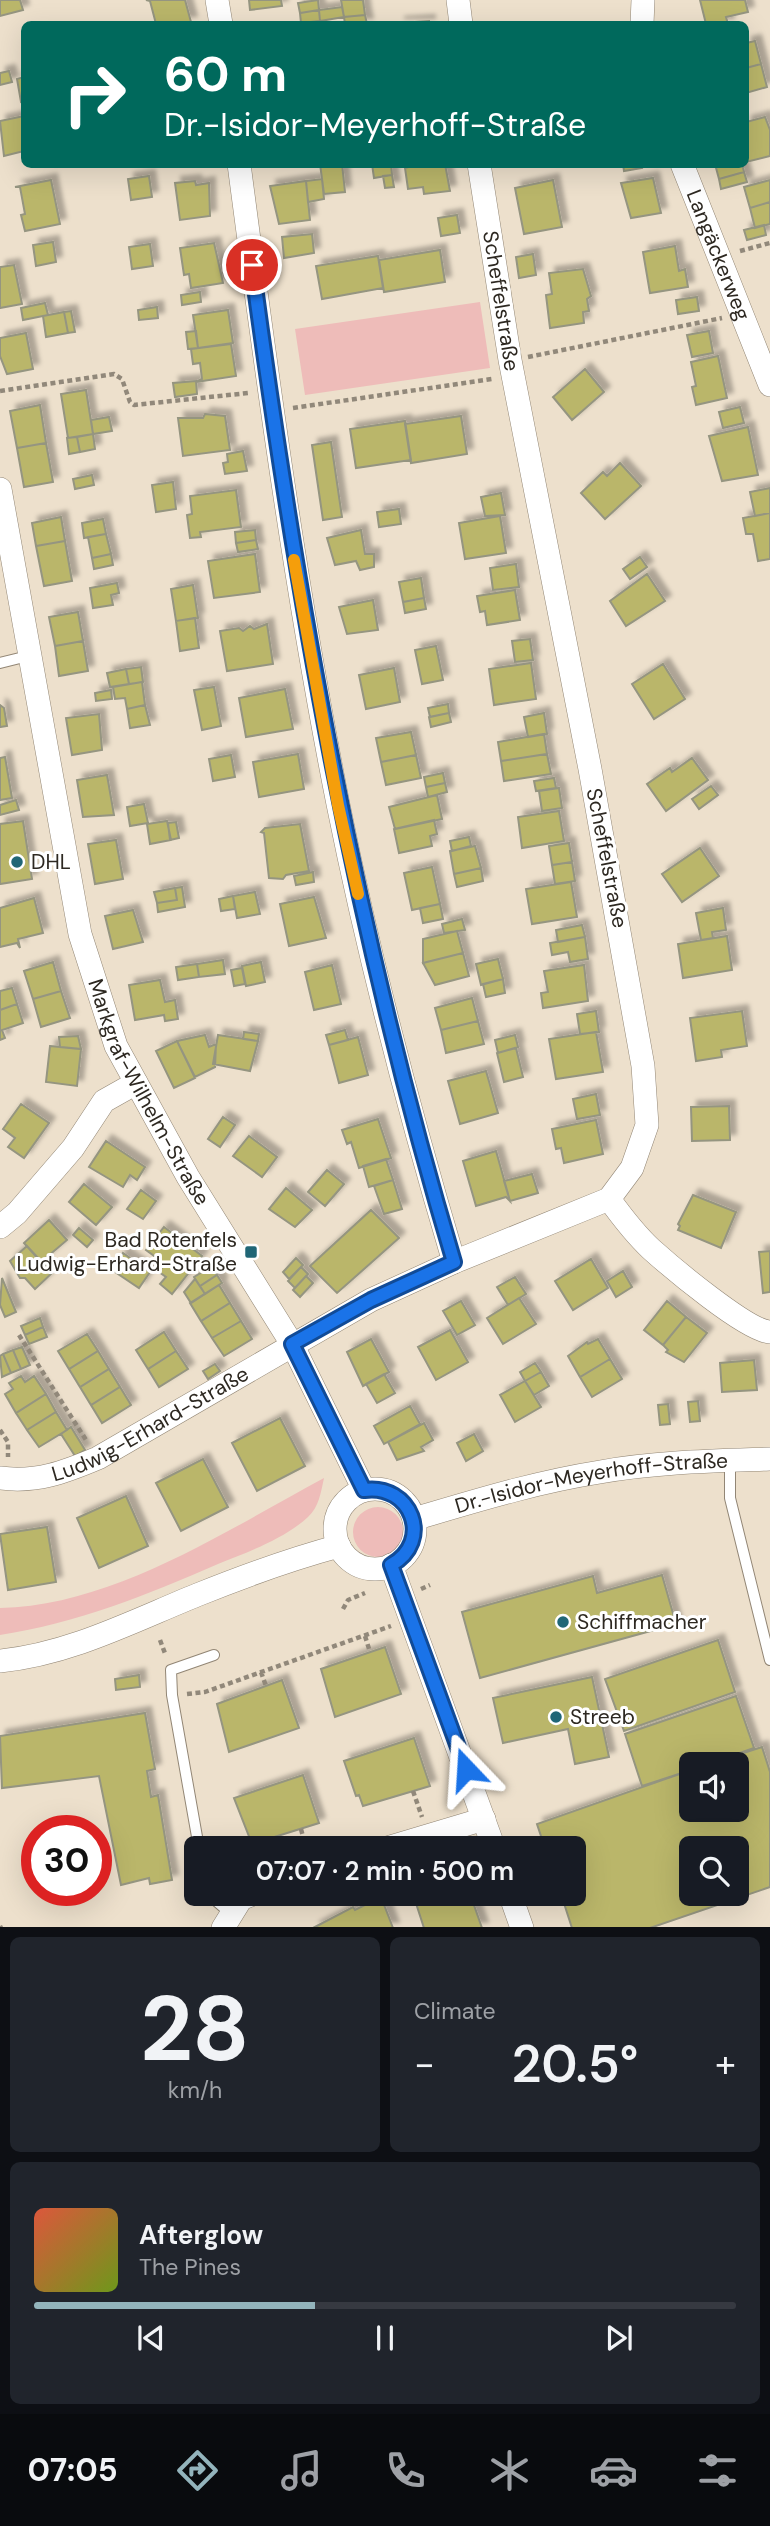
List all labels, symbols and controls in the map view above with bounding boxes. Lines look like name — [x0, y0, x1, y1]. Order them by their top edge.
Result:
text: 60 m — [164, 42, 287, 106]
icon: right — [49, 49, 140, 140]
text: Dr.-Isidor-Meyerhoff-Straße — [164, 104, 586, 146]
street label: Langäckerweg — [680, 186, 757, 325]
street label: Scheffelstraße — [476, 229, 526, 373]
pin — [222, 235, 282, 295]
icon: arrive — [233, 246, 271, 284]
street label: Scheffelstraße — [580, 786, 634, 930]
place label: DHL — [31, 848, 71, 876]
marker: DHL — [9, 854, 25, 870]
street label: Markgraf-Wilhelm-Straße — [81, 975, 216, 1211]
place label: Bad Rotenfels Ludwig-Erhard-Straße — [16, 1226, 237, 1278]
marker: Bad Rotenfels Ludwig-Erhard-Straße — [243, 1244, 259, 1260]
street label: Ludwig-Erhard-Straße — [48, 1360, 254, 1488]
street label: Dr.-Isidor-Meyerhoff-Straße — [452, 1446, 729, 1520]
place label: Schiffmacher — [577, 1608, 707, 1636]
marker: Schiffmacher — [555, 1614, 571, 1630]
place label: Streeb — [570, 1703, 635, 1731]
marker: Streeb — [548, 1709, 564, 1725]
position arrow — [429, 1732, 503, 1806]
map controls — [679, 1752, 749, 1906]
button: sound — [679, 1752, 749, 1822]
speed limit sign: 30 — [21, 1815, 112, 1906]
button: search — [679, 1836, 749, 1906]
text: 07:07 · 2 min · 500 m — [256, 1854, 514, 1888]
text: 28 — [140, 1970, 250, 2088]
text: Climate — [414, 1996, 496, 2026]
text: 20.5° — [512, 2030, 638, 2098]
text: − — [414, 2039, 435, 2089]
text: + — [715, 2039, 736, 2089]
text: km/h — [168, 2075, 222, 2105]
text: Afterglow — [139, 2218, 263, 2252]
text: The Pines — [139, 2252, 241, 2282]
icon: previous — [132, 2319, 170, 2357]
icon: pause — [366, 2319, 404, 2357]
icon: next — [600, 2319, 638, 2357]
icon: directions — [173, 2446, 222, 2495]
icon: music — [277, 2446, 326, 2495]
icon: phone — [381, 2446, 430, 2495]
icon: climate — [485, 2446, 534, 2495]
icon: car — [589, 2446, 638, 2495]
icon: filters — [693, 2446, 742, 2495]
text: 07:05 — [28, 2449, 118, 2491]

